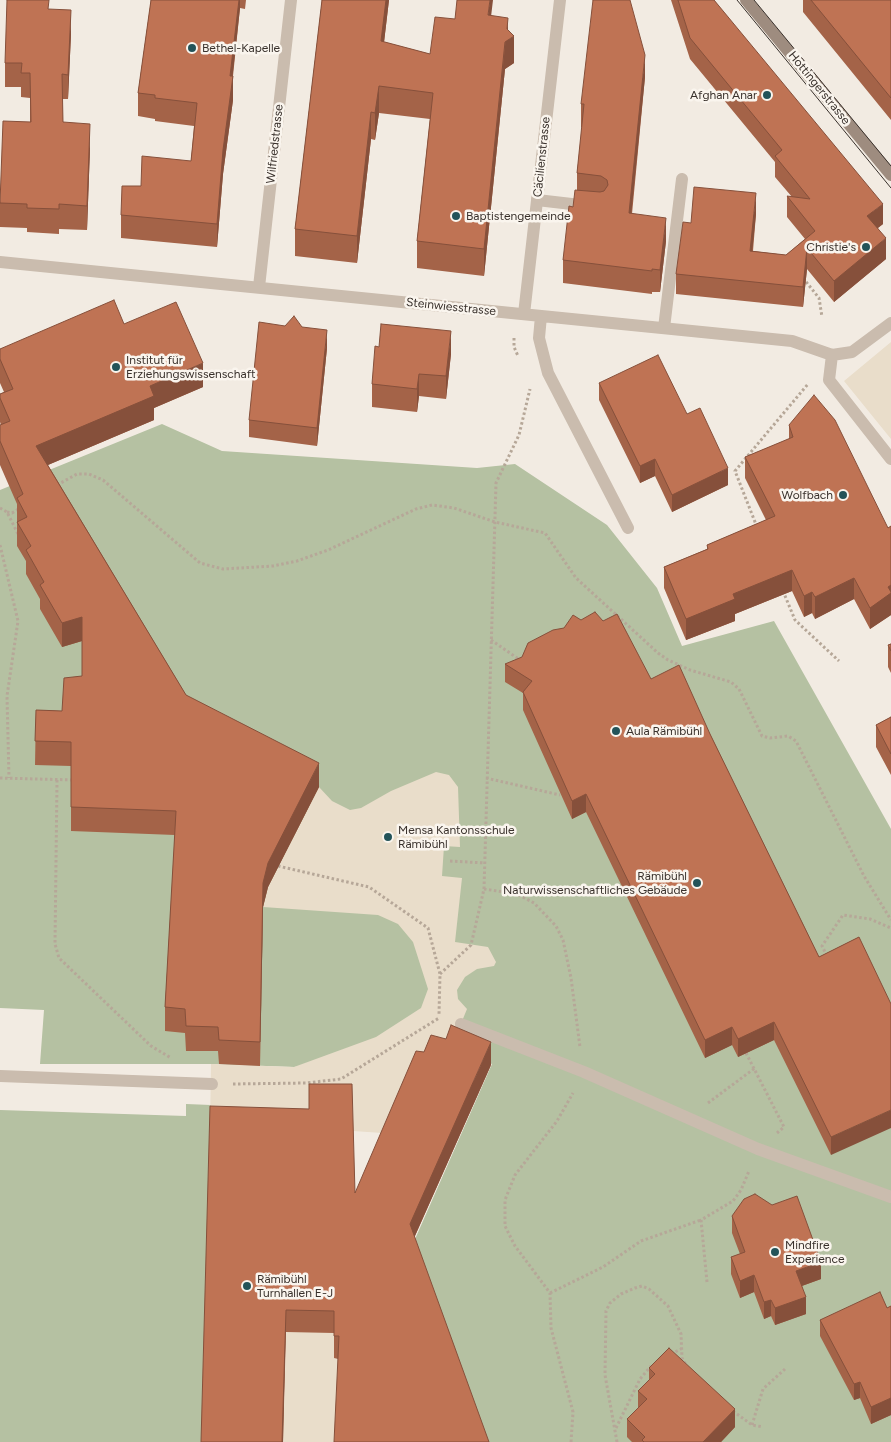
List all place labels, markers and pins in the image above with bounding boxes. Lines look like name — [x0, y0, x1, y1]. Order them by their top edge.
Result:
place label: Bethel-Kapelle — [202, 41, 280, 55]
marker: Bethel-Kapelle — [186, 42, 198, 54]
place label: Afghan Anar — [690, 88, 757, 102]
marker: Afghan Anar — [761, 89, 773, 101]
place label: Baptistengemeinde — [466, 209, 571, 223]
marker: Baptistengemeinde — [450, 210, 462, 222]
place label: Christie's — [806, 240, 856, 254]
marker: Christie's — [860, 241, 872, 253]
place label: Institut für Erziehungswissenschaft — [126, 353, 256, 381]
marker: Institut für Erziehungswissenschaft — [110, 361, 122, 373]
place label: Wolfbach — [782, 488, 833, 502]
marker: Wolfbach — [837, 489, 849, 501]
place label: Aula Rämibühl — [626, 724, 702, 738]
marker: Aula Rämibühl — [610, 725, 622, 737]
place label: Mensa Kantonsschule Rämibühl — [398, 823, 515, 851]
marker: Mensa Kantonsschule Rämibühl — [382, 831, 394, 843]
place label: Rämibühl Naturwissenschaftliches Gebäude — [503, 869, 687, 897]
marker: Rämibühl Naturwissenschaftliches Gebäude — [691, 877, 703, 889]
place label: Mindfire Experience — [785, 1238, 845, 1266]
marker: Mindfire Experience — [769, 1246, 781, 1258]
place label: Rämibühl Turnhallen E-J — [257, 1272, 333, 1300]
marker: Rämibühl Turnhallen E-J — [241, 1280, 253, 1292]

